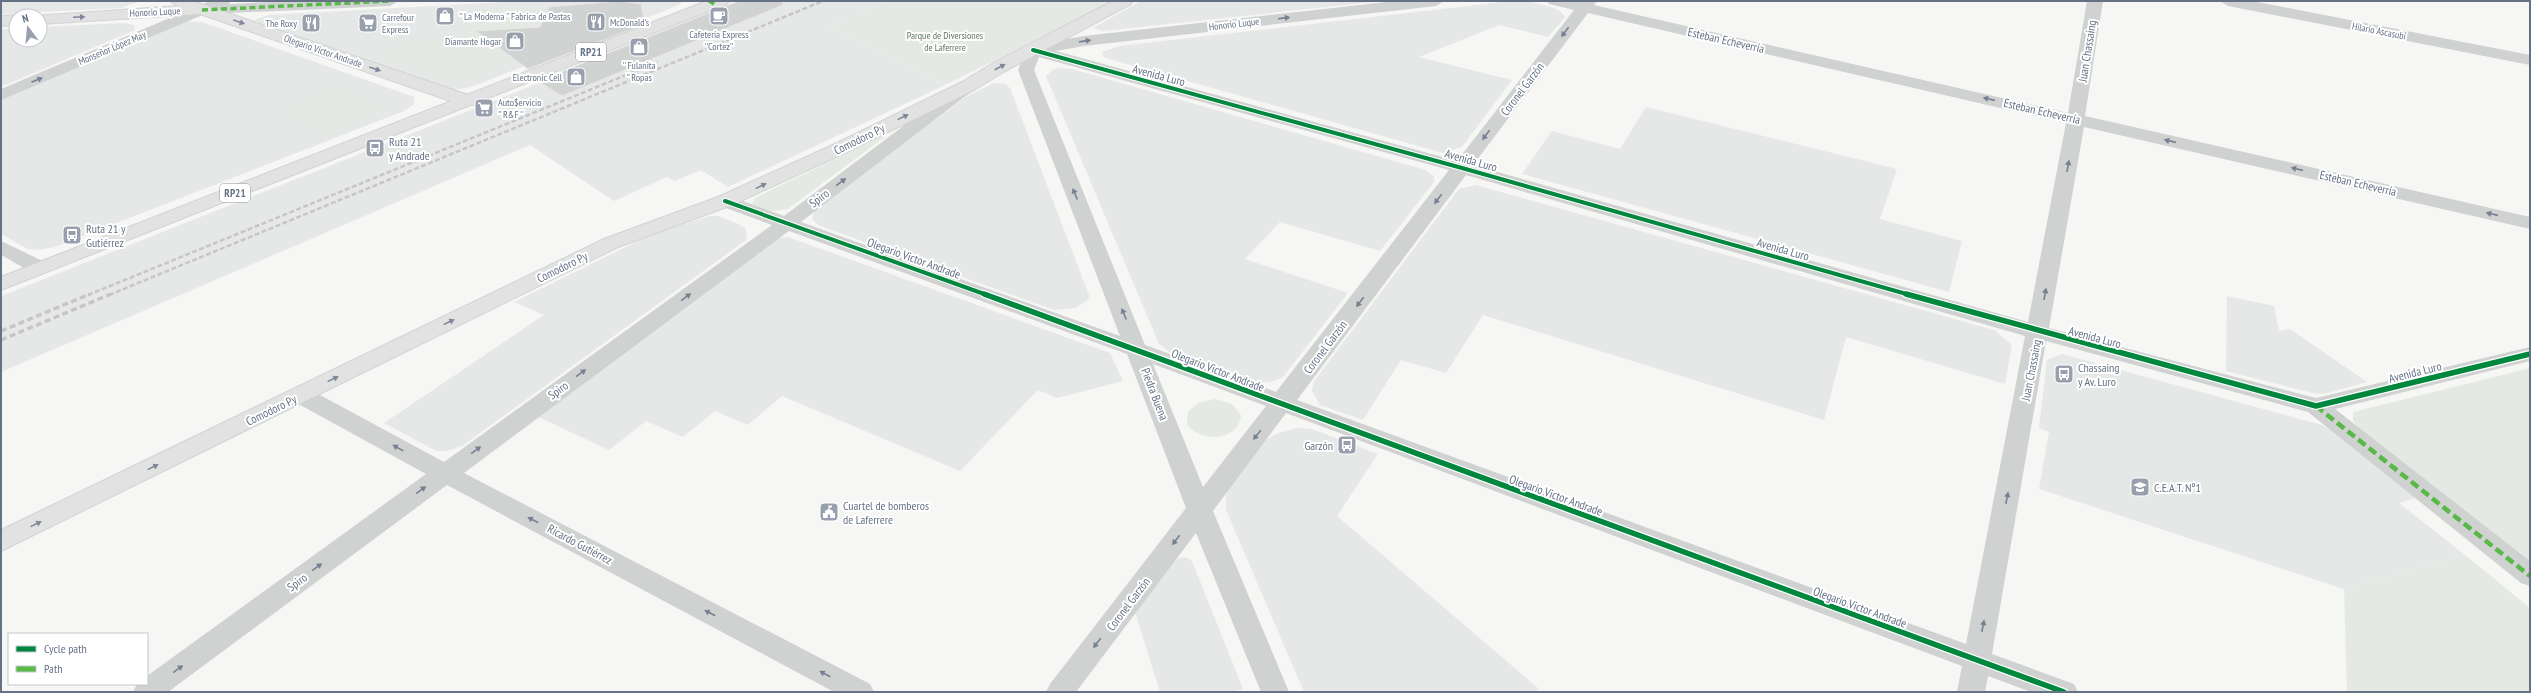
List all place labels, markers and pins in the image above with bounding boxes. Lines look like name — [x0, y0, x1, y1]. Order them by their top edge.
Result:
shop icon: '' La Moderna '' Fabrica de Pastas — [434, 5, 456, 27]
cafe icon: Cafetería Express ''Cortez'' — [708, 5, 730, 27]
place label: '' La Moderna '' Fabrica de Pastas — [459, 10, 571, 23]
place label: Carrefour Express — [382, 11, 414, 36]
restaurant icon: McDonald's — [585, 11, 607, 33]
restaurant icon: The Roxy — [300, 12, 322, 34]
supermarket icon: Carrefour Express — [357, 12, 379, 34]
place label: McDonald's — [610, 16, 650, 29]
place label: The Roxy — [265, 17, 297, 30]
place label: Cafetería Express ''Cortez'' — [689, 28, 749, 53]
shop icon: Diamante Hogar — [504, 30, 526, 52]
place label: Diamante Hogar — [445, 35, 501, 48]
shop icon: '' Fulanita '' Ropas — [628, 36, 650, 58]
place label: '' Fulanita '' Ropas — [622, 59, 656, 84]
shop icon: Electronic Cell — [565, 66, 587, 88]
place label: Electronic Cell — [513, 71, 563, 84]
place label: Auto$ervicio '' R&F '' — [498, 96, 542, 121]
supermarket icon: Auto$ervicio '' R&F '' — [473, 97, 495, 119]
place label: Ruta 21 y Andrade — [389, 134, 430, 163]
bus stop icon: Ruta 21 y Andrade — [364, 137, 386, 159]
place label: Ruta 21 y Gutiérrez — [86, 221, 126, 250]
bus stop icon: Ruta 21 y Gutiérrez — [61, 224, 83, 246]
place label: Chassaing y Av. Luro — [2078, 360, 2120, 389]
bus stop icon: Chassaing y Av. Luro — [2053, 363, 2075, 385]
bus stop icon: Garzón — [1336, 434, 1358, 456]
place label: Garzón — [1304, 438, 1333, 453]
school or university icon: C.E.A.T. Nº1 — [2129, 476, 2151, 498]
place label: C.E.A.T. Nº1 — [2154, 480, 2201, 495]
place label: Cuartel de bomberos de Laferrere — [843, 498, 929, 527]
public building icon: Cuartel de bomberos de Laferrere — [818, 501, 840, 523]

